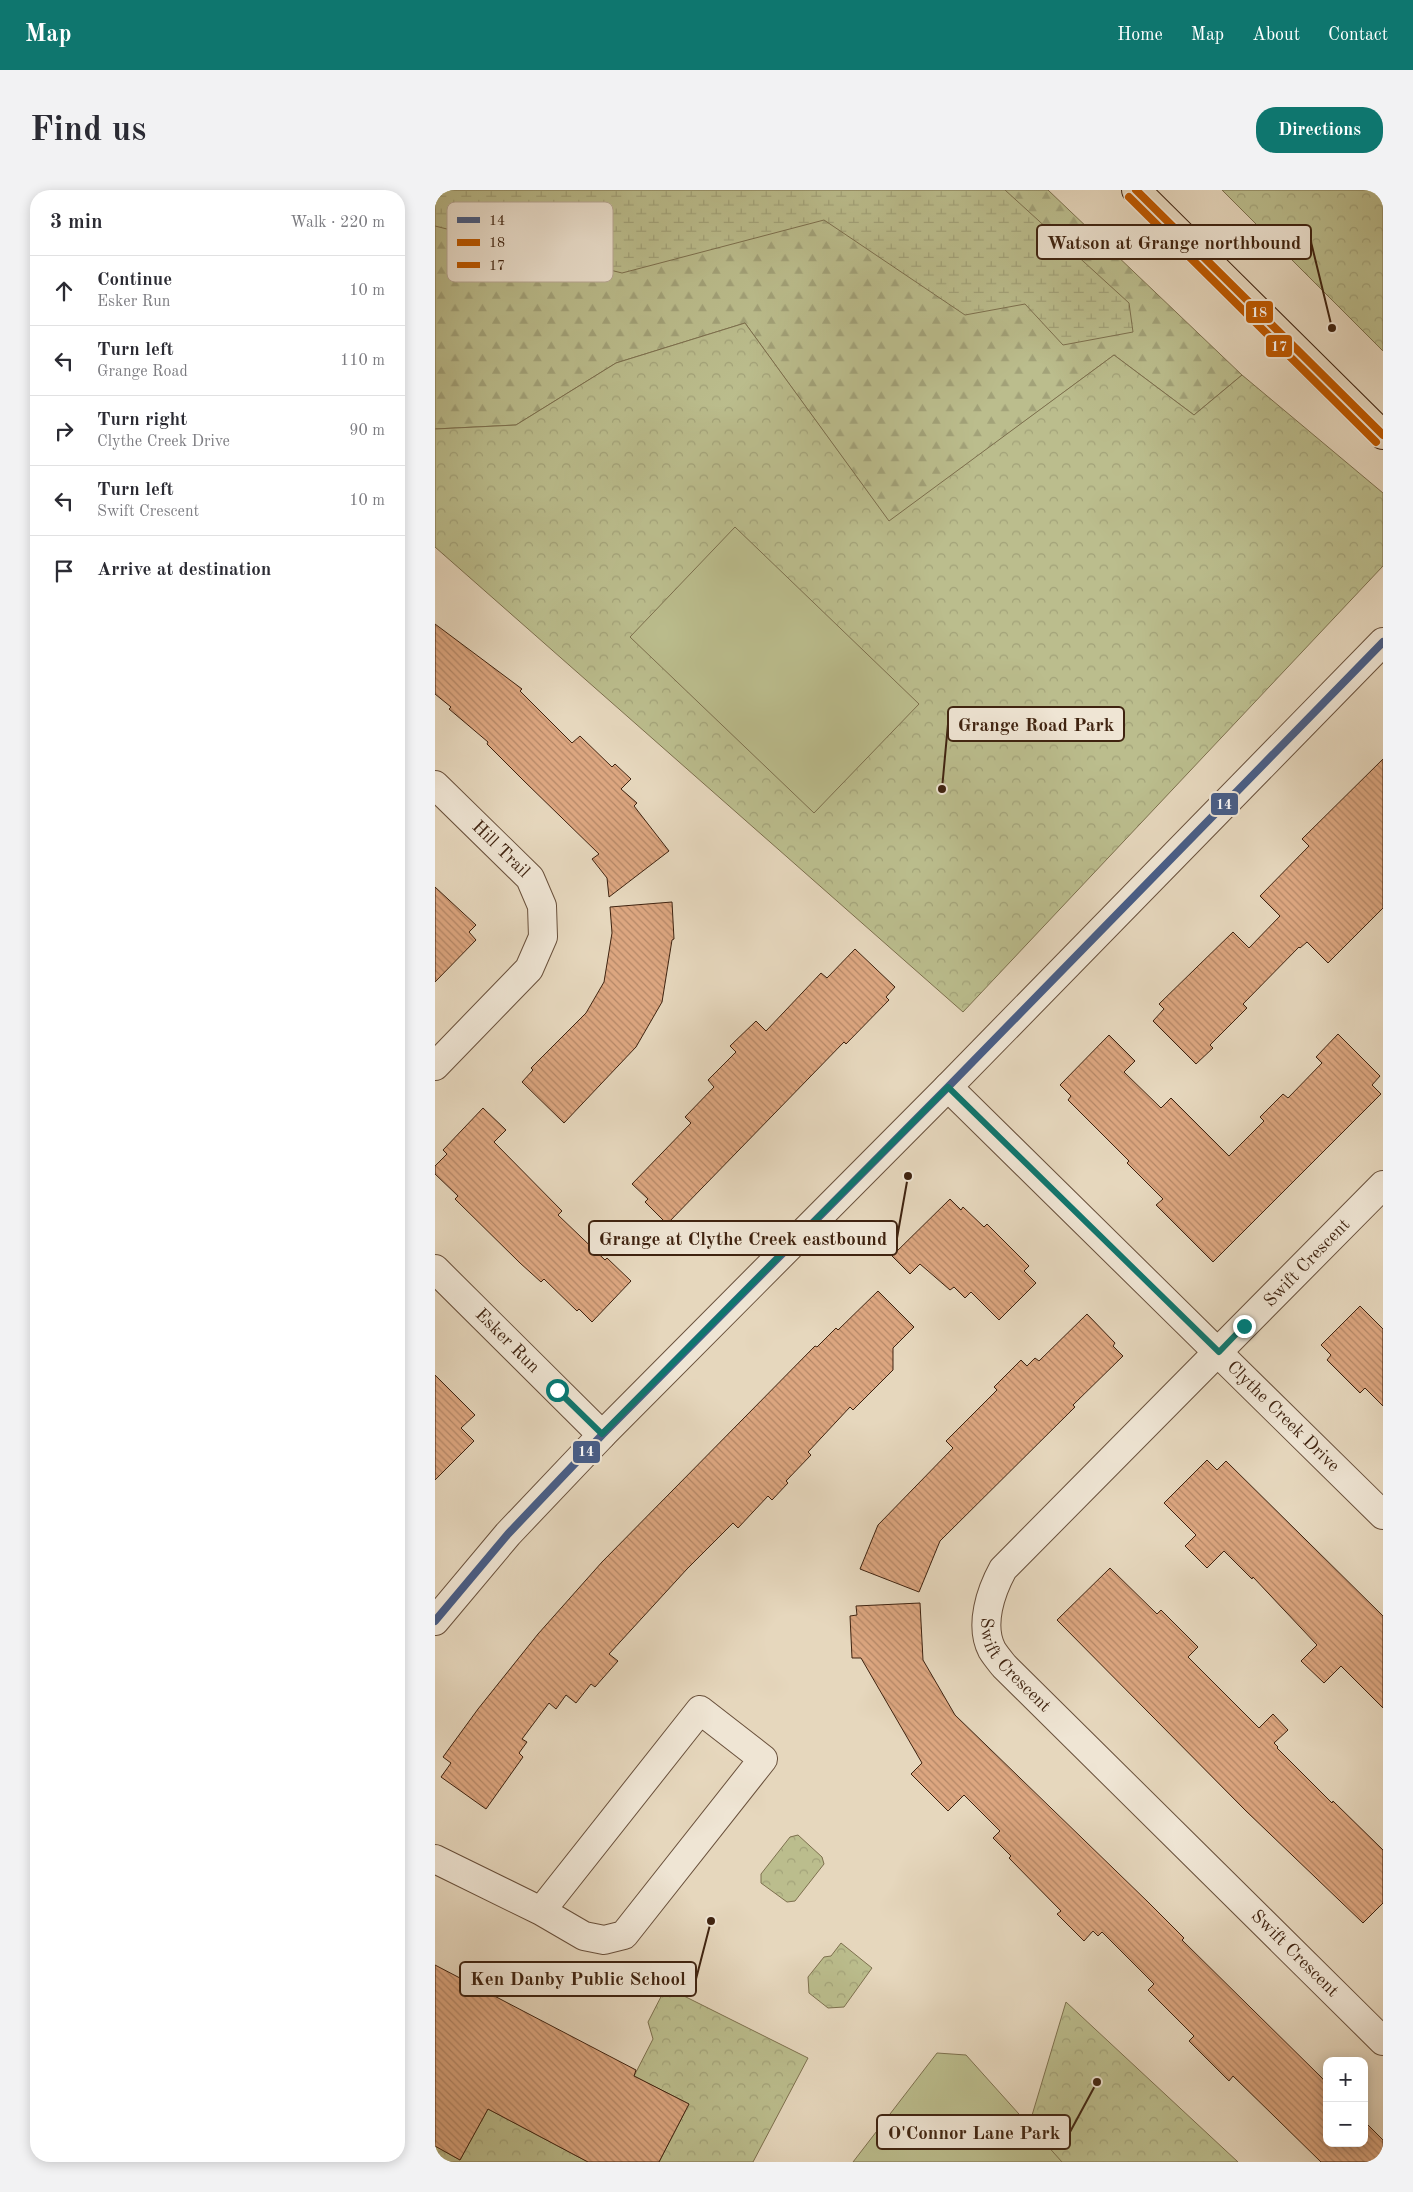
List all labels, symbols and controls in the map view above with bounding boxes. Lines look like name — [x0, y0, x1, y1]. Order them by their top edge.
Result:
text: Map — [25, 23, 72, 47]
text: Home — [1117, 26, 1163, 44]
text: Map — [1191, 26, 1224, 44]
text: About — [1252, 26, 1300, 44]
text: Contact — [1328, 26, 1388, 44]
button: Directions — [1256, 107, 1383, 153]
text: Find us — [30, 113, 146, 148]
legend — [447, 202, 613, 282]
text: 3 min — [50, 212, 103, 233]
text: 14 — [489, 214, 505, 228]
text: Walk · 220 m — [290, 215, 385, 231]
callout: Watson at Grange northbound — [1037, 225, 1311, 259]
text: Watson at Grange northbound — [1047, 235, 1301, 254]
text: 18 — [489, 236, 505, 250]
text: 17 — [489, 259, 505, 273]
text: Continue — [97, 271, 172, 290]
icon: ahead — [50, 277, 78, 305]
text: 10 m — [349, 283, 385, 299]
text: Esker Run — [97, 294, 170, 310]
line badge: 18 — [1245, 300, 1274, 324]
text: 18 — [1251, 306, 1267, 320]
line badge: 17 — [1265, 334, 1293, 358]
text: 17 — [1271, 340, 1287, 354]
text: Turn left — [97, 341, 174, 360]
icon: left — [50, 347, 78, 375]
text: 110 m — [340, 353, 385, 369]
text: Grange Road — [97, 364, 188, 380]
text: Turn right — [97, 411, 187, 430]
icon: right — [50, 417, 78, 445]
text: 90 m — [349, 423, 385, 439]
text: Clythe Creek Drive — [97, 434, 230, 450]
text: Turn left — [97, 481, 174, 500]
icon: left — [50, 487, 78, 515]
text: 10 m — [349, 493, 385, 509]
text: Swift Crescent — [97, 504, 199, 520]
icon: arrive — [50, 557, 78, 585]
text: Arrive at destination — [97, 561, 271, 580]
callout: Grange Road Park — [948, 707, 1124, 741]
text: Grange Road Park — [958, 717, 1115, 736]
line badge: 14 — [1210, 792, 1239, 816]
text: 14 — [1216, 798, 1232, 812]
street label: Hill Trail — [468, 817, 533, 881]
street label: Swift Crescent — [1261, 1215, 1353, 1311]
callout: Grange at Clythe Creek eastbound — [589, 1221, 897, 1255]
text: Grange at Clythe Creek eastbound — [599, 1231, 887, 1250]
street label: Esker Run — [472, 1305, 543, 1377]
route end — [1233, 1315, 1256, 1338]
street label: Clythe Creek Drive — [1223, 1358, 1343, 1476]
route start — [546, 1379, 569, 1402]
line badge: 14 — [572, 1440, 601, 1464]
text: 14 — [578, 1445, 594, 1459]
street label: Swift Crescent — [977, 1617, 1054, 1716]
street label: Swift Crescent — [1247, 1907, 1342, 2000]
callout: Ken Danby Public School — [460, 1962, 696, 1996]
text: Ken Danby Public School — [470, 1971, 686, 1990]
map controls — [1323, 2057, 1368, 2147]
button: + — [1323, 2057, 1368, 2102]
button: − — [1323, 2102, 1368, 2147]
callout: O'Connor Lane Park — [877, 2115, 1070, 2149]
text: O'Connor Lane Park — [888, 2125, 1061, 2144]

